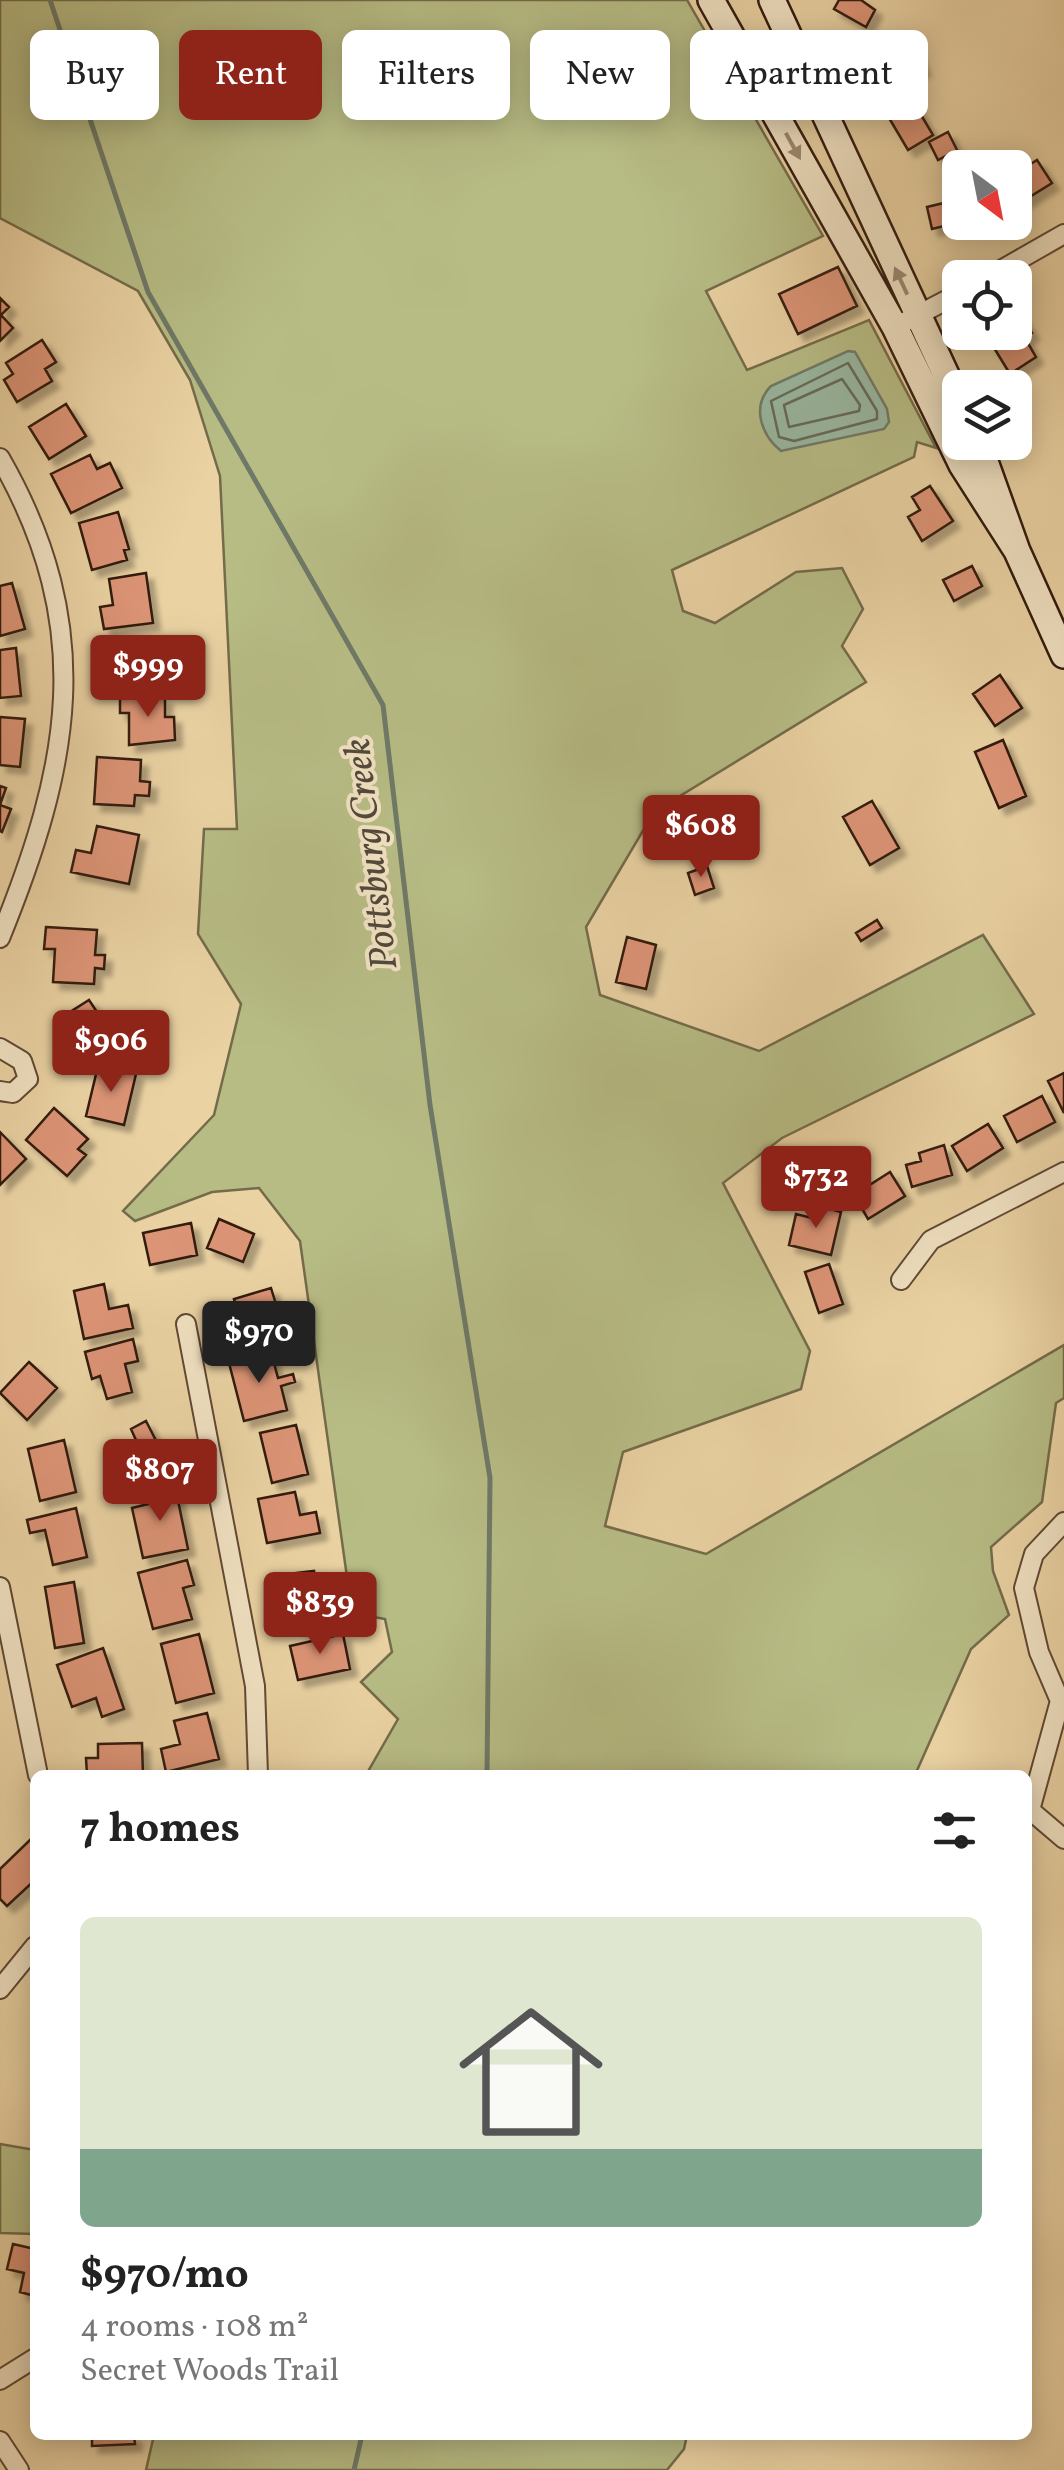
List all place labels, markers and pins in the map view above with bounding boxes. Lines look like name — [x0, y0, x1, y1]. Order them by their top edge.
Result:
pin: $999 — [89, 635, 207, 720]
pin: $608 — [642, 795, 760, 880]
pin: $906 — [52, 1010, 170, 1095]
pin: $732 — [757, 1146, 875, 1231]
pin: $970 — [200, 1301, 318, 1386]
pin: $807 — [101, 1439, 219, 1524]
pin: $839 — [261, 1572, 379, 1657]

